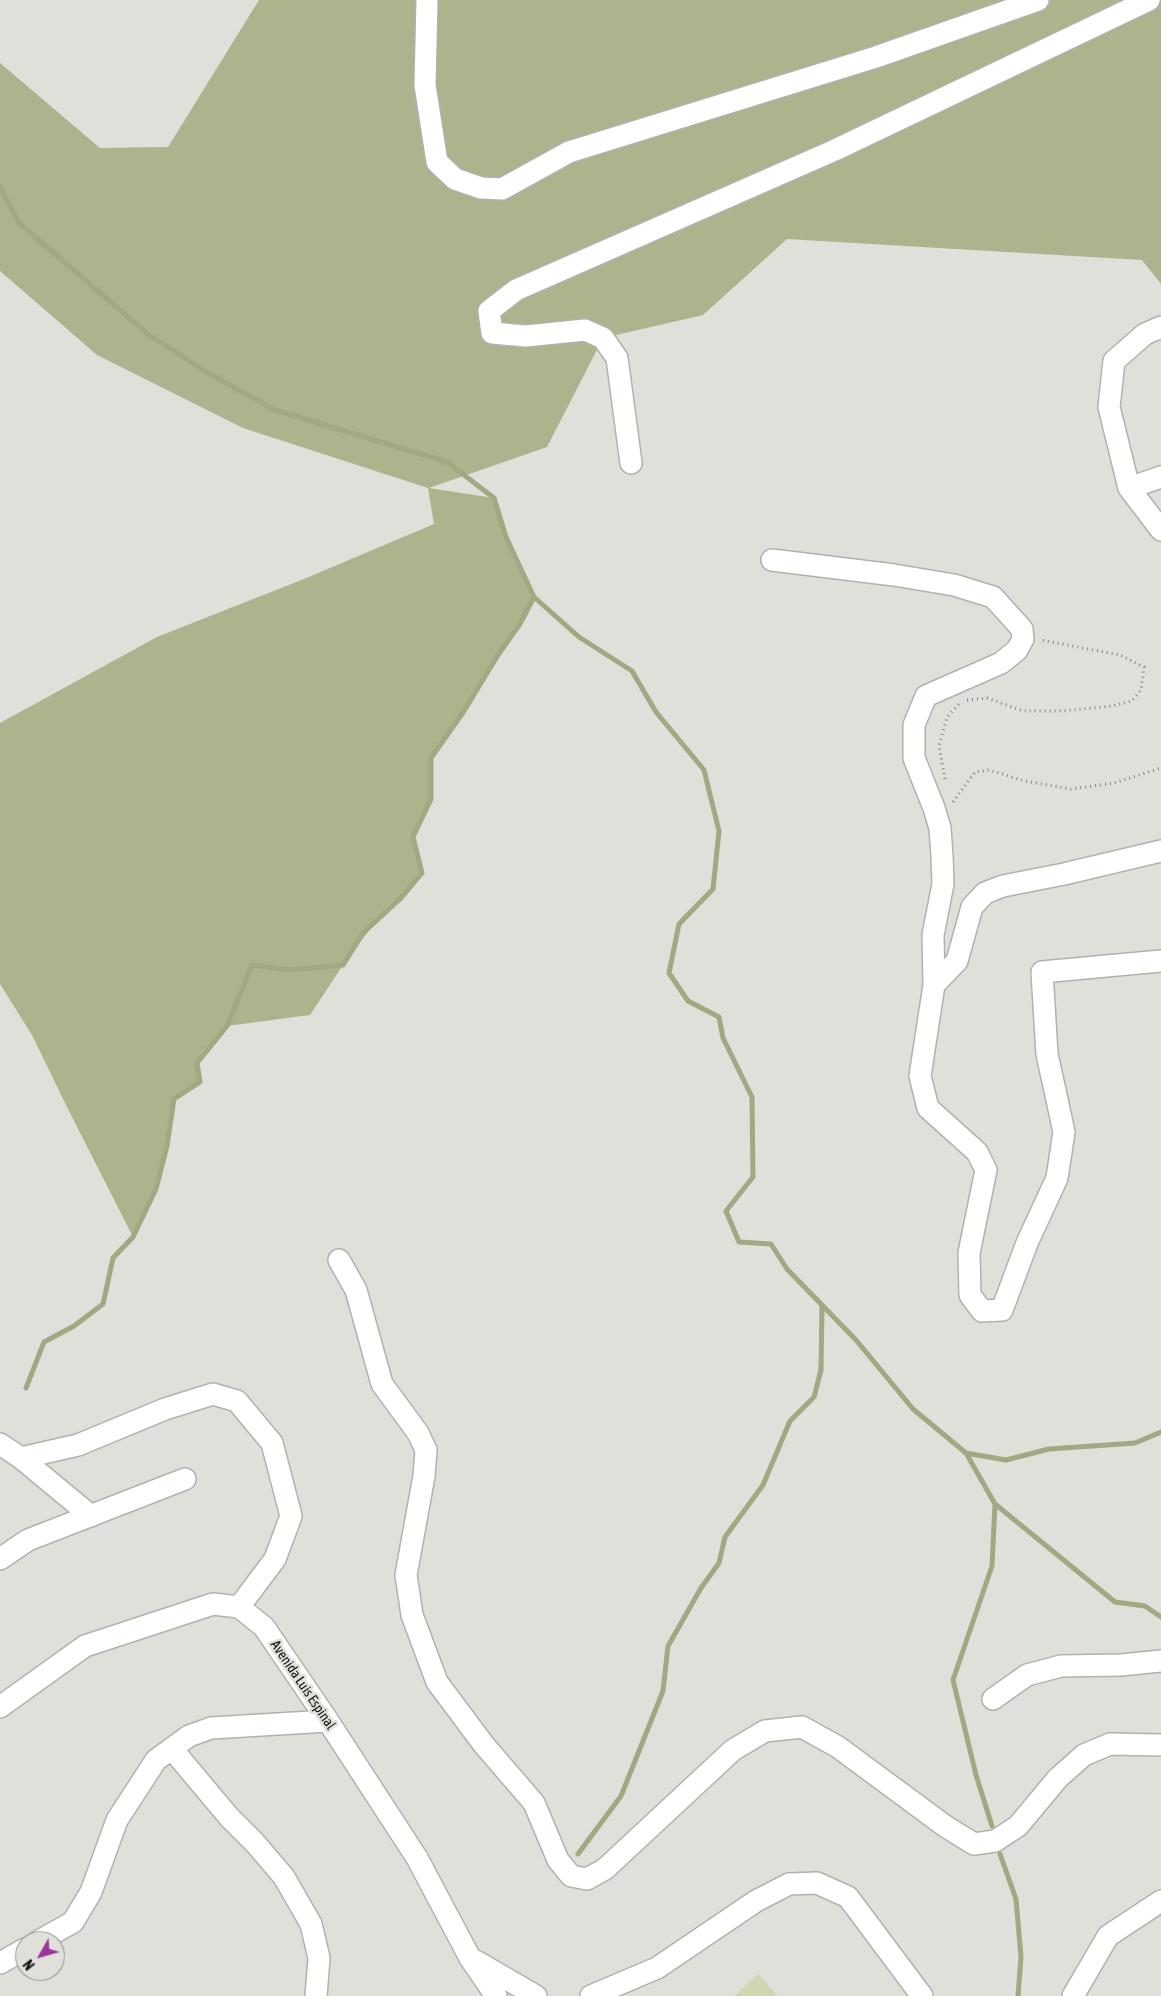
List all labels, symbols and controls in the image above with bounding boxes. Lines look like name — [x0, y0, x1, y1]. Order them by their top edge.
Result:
street label: Avenida Luis Espinal — [267, 1637, 339, 1733]
north arrow — [15, 1931, 65, 1981]
text: N — [20, 1956, 38, 1973]

